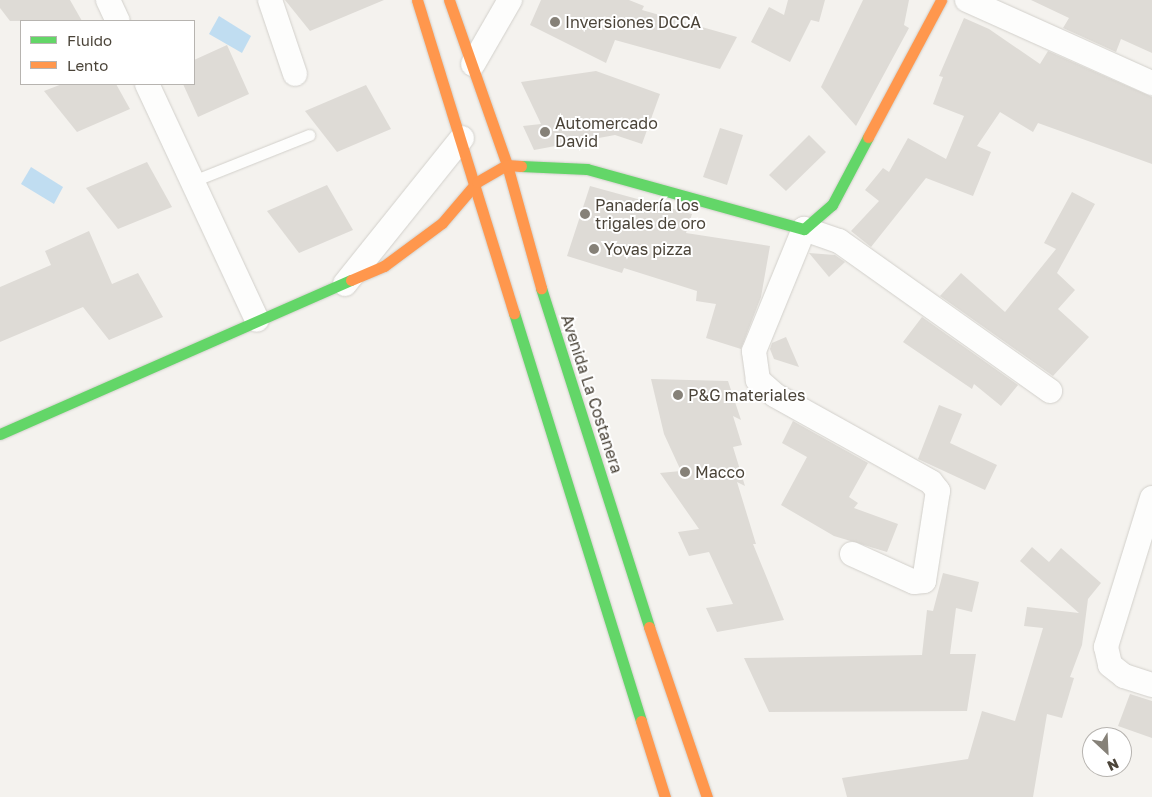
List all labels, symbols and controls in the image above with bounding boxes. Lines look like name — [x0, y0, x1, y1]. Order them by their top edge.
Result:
place label: Inversiones DCCA — [565, 12, 701, 32]
marker: Inversiones DCCA — [549, 16, 561, 28]
legend — [20, 20, 195, 85]
text: Fluido — [67, 31, 112, 49]
text: Lento — [67, 56, 108, 74]
place label: Automercado David — [555, 113, 658, 151]
marker: Automercado David — [539, 126, 551, 138]
place label: Panadería los trigales de oro — [595, 195, 706, 233]
marker: Panadería los trigales de oro — [579, 208, 591, 220]
place label: Yovas pizza — [604, 239, 692, 259]
marker: Yovas pizza — [588, 243, 600, 255]
street label: Avenida La Costanera — [557, 312, 627, 476]
place label: P&G materiales — [688, 385, 805, 405]
marker: P&G materiales — [672, 389, 684, 401]
place label: Macco — [695, 462, 745, 482]
marker: Macco — [679, 466, 691, 478]
north arrow — [1082, 727, 1132, 777]
text: N — [1105, 755, 1122, 775]

